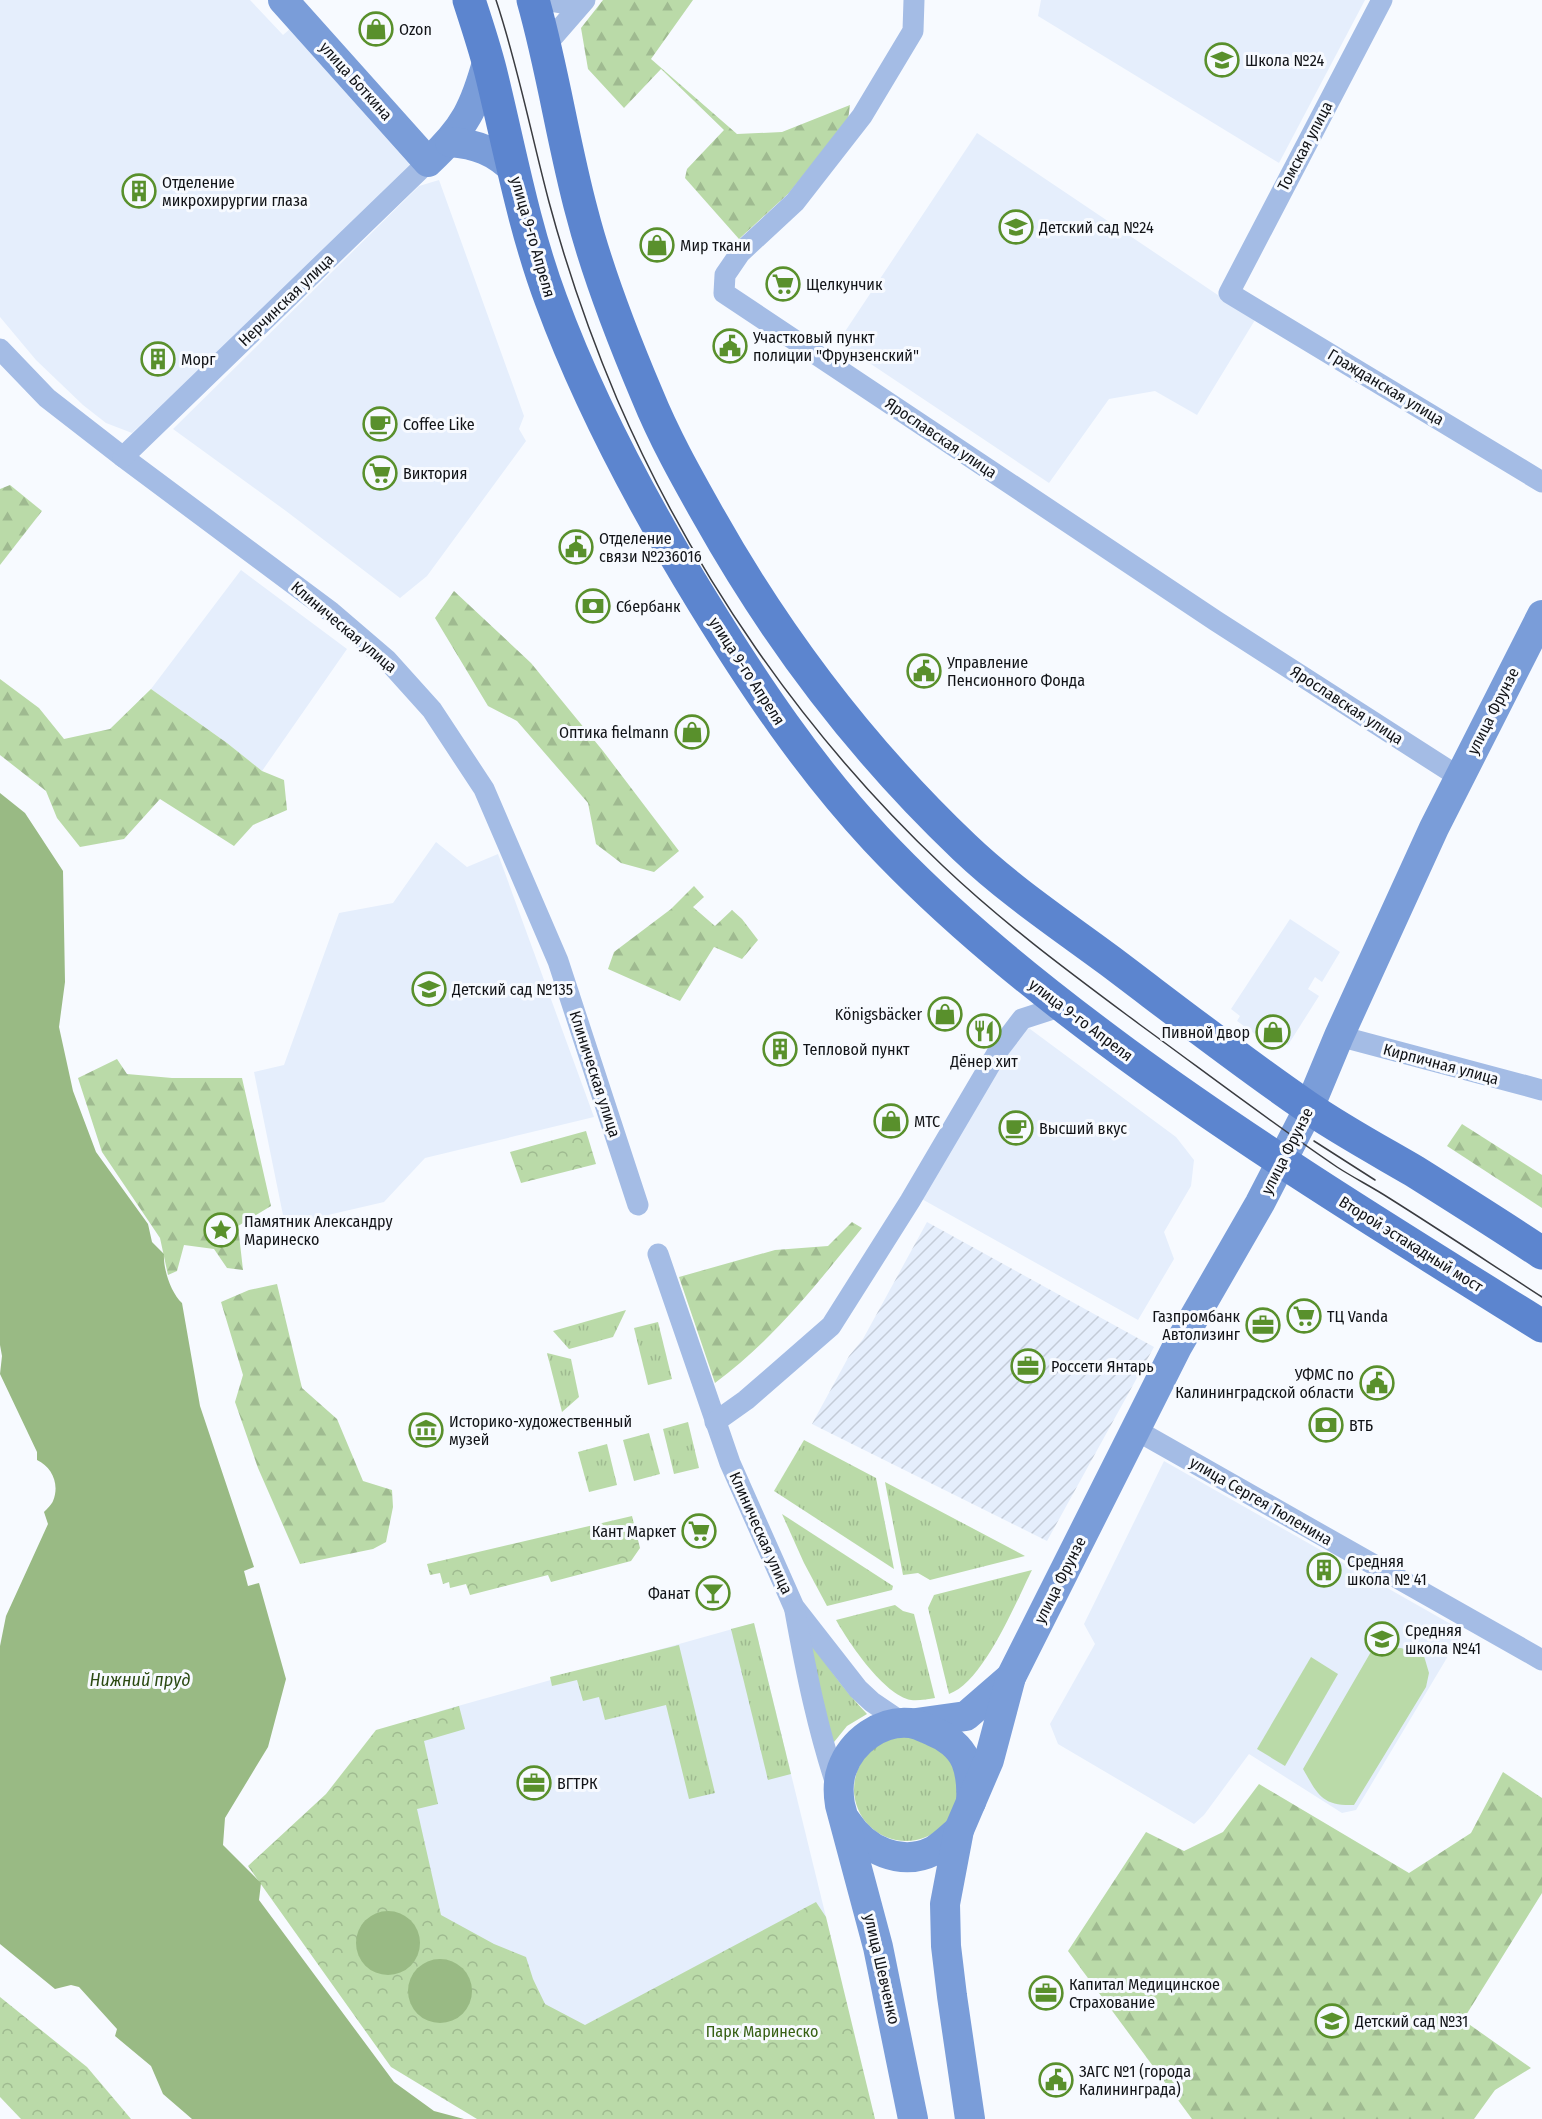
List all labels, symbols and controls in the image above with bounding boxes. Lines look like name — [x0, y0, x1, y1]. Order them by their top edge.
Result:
shop icon: Ozon — [358, 11, 394, 47]
place label: Ozon — [399, 20, 432, 39]
street label: улица Боткина — [316, 38, 396, 124]
school or university icon: Школа №24 — [1204, 42, 1240, 78]
place label: Школа №24 — [1245, 51, 1324, 70]
street label: Томская улица — [1274, 98, 1337, 194]
building icon: Отделение микрохирургии глаза — [121, 173, 157, 209]
place label: Отделение микрохирургии глаза — [162, 173, 308, 210]
street label: улица 9-го Апреля — [507, 174, 559, 300]
school or university icon: Детский сад №24 — [998, 209, 1034, 245]
place label: Детский сад №24 — [1038, 218, 1154, 237]
shop icon: Мир ткани — [639, 227, 675, 263]
place label: Мир ткани — [680, 236, 751, 255]
street label: Нерчинская улица — [234, 250, 338, 350]
supermarket icon: Щелкунчик — [765, 266, 801, 302]
place label: Щелкунчик — [806, 275, 883, 294]
public building icon: Участковый пункт полиции "Фрунзенский" — [712, 328, 748, 364]
place label: Участковый пункт полиции "Фрунзенский" — [752, 328, 919, 365]
building icon: Морг — [140, 341, 176, 377]
street label: Гражданская улица — [1325, 345, 1448, 429]
place label: Морг — [181, 350, 216, 369]
street label: Ярославская улица — [882, 394, 1000, 482]
cafe icon: Coffee Like — [362, 406, 398, 442]
place label: Coffee Like — [403, 415, 475, 434]
supermarket icon: Виктория — [362, 455, 398, 491]
place label: Виктория — [403, 464, 467, 483]
public building icon: Отделение связи №236016 — [558, 529, 594, 565]
place label: Отделение связи №236016 — [599, 529, 702, 566]
street label: Клиническая улица — [287, 577, 401, 677]
bank icon: Сбербанк — [575, 588, 611, 624]
place label: Сбербанк — [616, 597, 681, 616]
street label: улица 9-го Апреля — [705, 613, 789, 729]
public building icon: Управление Пенсионного Фонда — [906, 653, 942, 689]
place label: Управление Пенсионного Фонда — [946, 653, 1085, 690]
street label: Ярославская улица — [1287, 662, 1407, 749]
street label: улица Фрунзе — [1463, 664, 1523, 758]
shop icon: Оптика fielmann — [674, 714, 710, 750]
place label: Оптика fielmann — [559, 723, 669, 742]
school or university icon: Детский сад №135 — [411, 971, 447, 1007]
street label: улица 9-го Апреля — [1025, 975, 1137, 1065]
place label: Детский сад №135 — [451, 980, 573, 999]
shop icon: Königsbäcker — [927, 996, 963, 1032]
place label: Königsbäcker — [835, 1005, 922, 1024]
street label: Клиническая улица — [566, 1008, 624, 1140]
restaurant icon: Дёнер хит — [966, 1013, 1002, 1049]
shop icon: Пивной двор — [1255, 1014, 1291, 1050]
place label: Пивной двор — [1161, 1023, 1250, 1042]
building icon: Тепловой пункт — [762, 1031, 798, 1067]
street label: Кирпичная улица — [1381, 1039, 1501, 1089]
place label: Тепловой пункт — [803, 1040, 910, 1059]
place label: Дёнер хит — [949, 1052, 1018, 1071]
shop icon: МТС — [873, 1103, 909, 1139]
street label: улица Фрунзе — [1257, 1104, 1317, 1198]
cafe icon: Высший вкус — [998, 1110, 1034, 1146]
place label: МТС — [914, 1112, 940, 1131]
place label: Высший вкус — [1039, 1119, 1127, 1138]
street label: Второй эстакадный мост — [1336, 1192, 1487, 1296]
place icon: Памятник Александру Маринеско — [203, 1212, 239, 1248]
place label: Памятник Александру Маринеско — [244, 1212, 394, 1249]
supermarket icon: ТЦ Vanda — [1286, 1298, 1322, 1334]
place label: Газпромбанк Автолизинг — [1152, 1307, 1241, 1344]
office icon: Газпромбанк Автолизинг — [1245, 1307, 1281, 1343]
place label: ТЦ Vanda — [1327, 1307, 1388, 1326]
office icon: Россети Янтарь — [1010, 1348, 1046, 1384]
place label: Россети Янтарь — [1051, 1357, 1154, 1376]
place label: УФМС по Калининградской области — [1175, 1365, 1354, 1402]
public building icon: УФМС по Калининградской области — [1359, 1365, 1395, 1401]
bank icon: ВТБ — [1308, 1407, 1344, 1443]
museum icon: Историко-художественный музей — [408, 1412, 444, 1448]
place label: Историко-художественный музей — [449, 1412, 632, 1449]
place label: ВТБ — [1349, 1416, 1373, 1435]
street label: улица Сергея Тюленина — [1187, 1453, 1336, 1550]
street label: Клиническая улица — [725, 1469, 797, 1597]
supermarket icon: Кант Маркет — [681, 1513, 717, 1549]
place label: Кант Маркет — [592, 1522, 676, 1541]
street label: улица Фрунзе — [1030, 1533, 1090, 1627]
building icon: Средняя школа № 41 — [1306, 1552, 1342, 1588]
place label: Средняя школа № 41 — [1347, 1552, 1427, 1589]
bar icon: Фанат — [695, 1575, 731, 1611]
place label: Фанат — [648, 1584, 690, 1603]
school or university icon: Средняя школа №41 — [1364, 1621, 1400, 1657]
place label: Средняя школа №41 — [1405, 1621, 1481, 1658]
water label: Нижний пруд — [90, 1669, 190, 1691]
office icon: ВГТРК — [516, 1765, 552, 1801]
place label: ВГТРК — [557, 1774, 598, 1793]
street label: улица Шевченко — [860, 1912, 904, 2026]
office icon: Капитал Медицинское Страхование — [1028, 1975, 1064, 2011]
place label: Капитал Медицинское Страхование — [1069, 1975, 1220, 2012]
school or university icon: Детский сад №31 — [1314, 2003, 1350, 2039]
place label: Детский сад №31 — [1354, 2012, 1468, 2031]
park label: Парк Маринеско — [706, 2022, 818, 2041]
public building icon: ЗАГС №1 (города Калининграда) — [1038, 2062, 1074, 2098]
place label: ЗАГС №1 (города Калининграда) — [1079, 2062, 1191, 2099]

